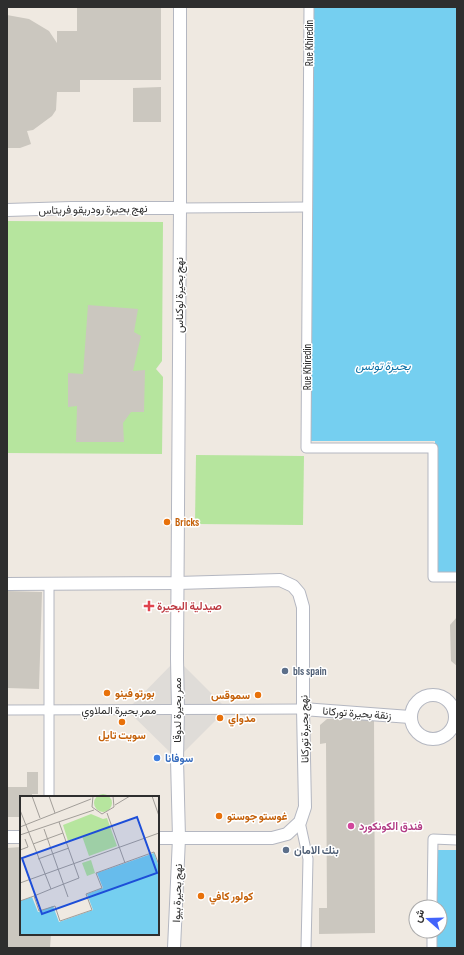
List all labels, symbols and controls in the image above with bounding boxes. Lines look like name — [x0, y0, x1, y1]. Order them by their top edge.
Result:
street label: Rue Khiredin — [303, 20, 316, 66]
street label: نهج بحيرة رودريقو فريتاس — [38, 202, 148, 218]
street label: نهج بحيرة لوكناس — [173, 257, 187, 333]
street label: Rue Khiredin — [301, 344, 314, 390]
water label: بحيرة تونس — [356, 359, 411, 374]
place label: Bricks — [175, 516, 199, 529]
marker: Bricks — [162, 517, 172, 527]
place label: صيدلية البحيرة — [157, 600, 222, 613]
marker: صيدلية البحيرة — [144, 601, 154, 611]
place label: bls spain — [293, 665, 327, 678]
marker: bls spain — [280, 666, 290, 676]
street label: ممر بحيرة لدوقا — [171, 677, 184, 743]
place label: بورتو فينو — [115, 687, 155, 700]
marker: بورتو فينو — [102, 688, 112, 698]
place label: سموقس — [211, 689, 250, 702]
marker: سموقس — [253, 690, 263, 700]
street label: نهج بحيرة توركانا — [297, 695, 313, 763]
street label: ممر بحيرة الملاوي — [82, 704, 157, 720]
street label: زنقة بحيرة توركانا — [322, 705, 392, 722]
place label: مدواي — [228, 712, 256, 727]
marker: مدواي — [215, 713, 225, 723]
marker: سويت تايل — [117, 717, 127, 727]
place label: سويت تايل — [98, 729, 146, 742]
place label: سوفانا — [165, 752, 193, 765]
marker: سوفانا — [152, 753, 162, 763]
inset map — [20, 796, 159, 935]
place label: غوستو جوستو — [227, 810, 288, 823]
marker: غوستو جوستو — [214, 811, 224, 821]
place label: فندق الكونكورد — [359, 820, 423, 833]
marker: فندق الكونكورد — [346, 821, 356, 831]
place label: بنك الامان — [294, 844, 339, 857]
marker: بنك الامان — [281, 845, 291, 855]
street label: نهج بحيرة بيوا — [170, 864, 186, 923]
place label: كولور كافي — [209, 890, 253, 905]
marker: كولور كافي — [196, 891, 206, 901]
north arrow — [408, 899, 448, 939]
text: ش — [411, 907, 427, 924]

